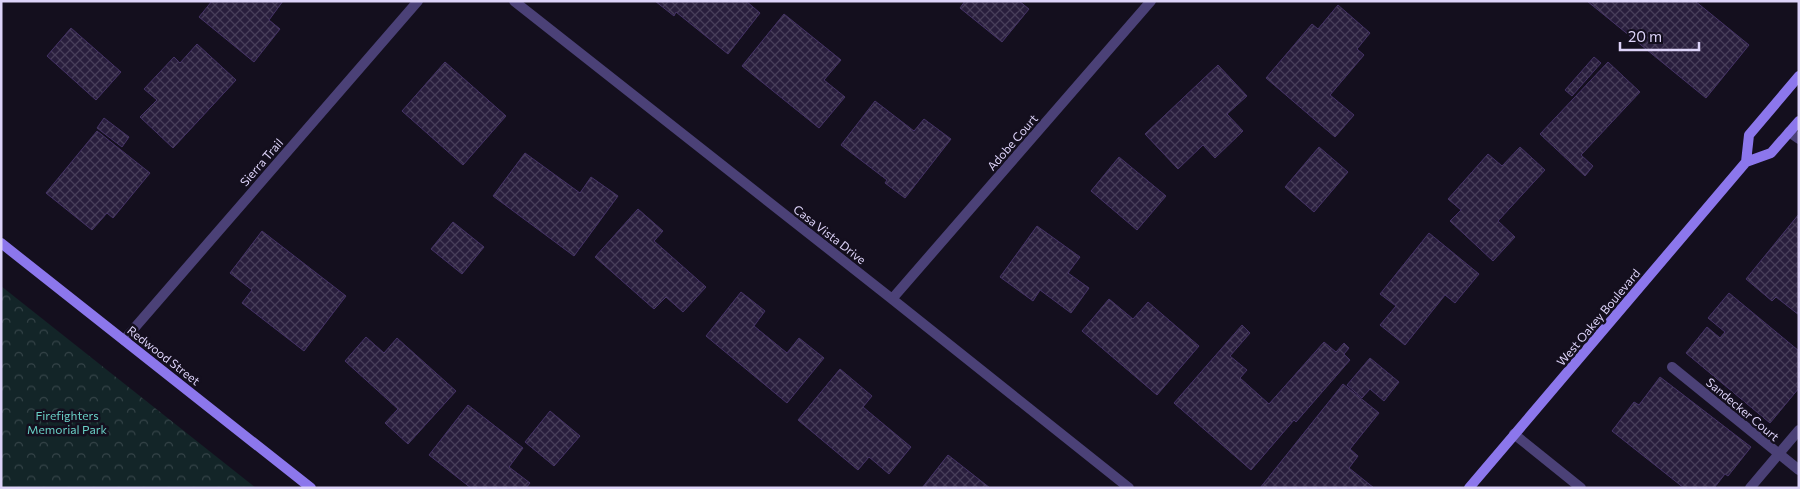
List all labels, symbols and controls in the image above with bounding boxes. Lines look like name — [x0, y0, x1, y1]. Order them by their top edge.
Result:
scale bar — [1620, 20, 1699, 52]
text: 20 m — [1628, 27, 1662, 45]
street label: Adobe Court — [984, 111, 1040, 173]
street label: Sierra Trail — [237, 135, 285, 189]
street label: Casa Vista Drive — [791, 201, 869, 267]
street label: West Oakey Boulevard — [1553, 266, 1643, 368]
street label: Redwood Street — [125, 322, 203, 388]
street label: Sandecker Court — [1704, 374, 1782, 444]
park label: Firefighters Memorial Park — [27, 408, 108, 436]

